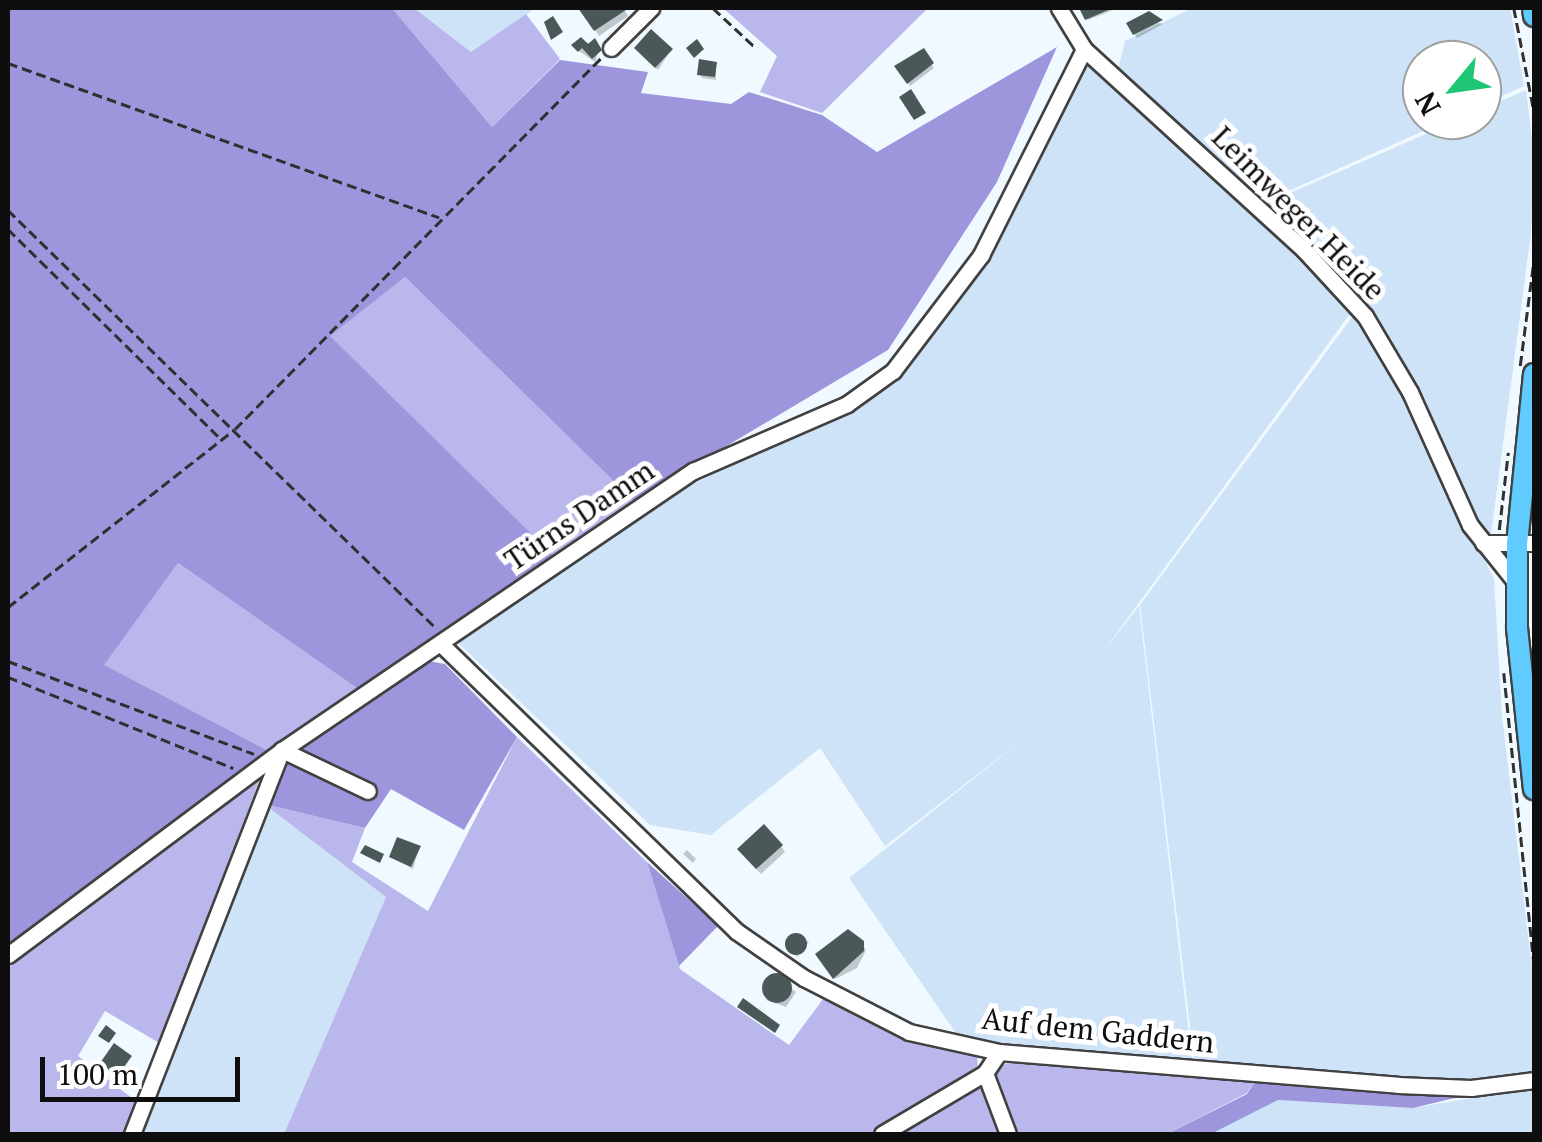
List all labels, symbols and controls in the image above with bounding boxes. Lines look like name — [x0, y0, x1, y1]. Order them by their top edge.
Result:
north arrow — [1402, 40, 1502, 140]
text: N — [1406, 86, 1448, 122]
street label: Leimweger Heide — [1205, 119, 1393, 307]
street label: Türns Damm — [497, 452, 661, 578]
street label: Auf dem Gaddern — [980, 1000, 1216, 1060]
scale bar — [45, 1037, 245, 1099]
text: 100 m — [57, 1054, 138, 1094]

